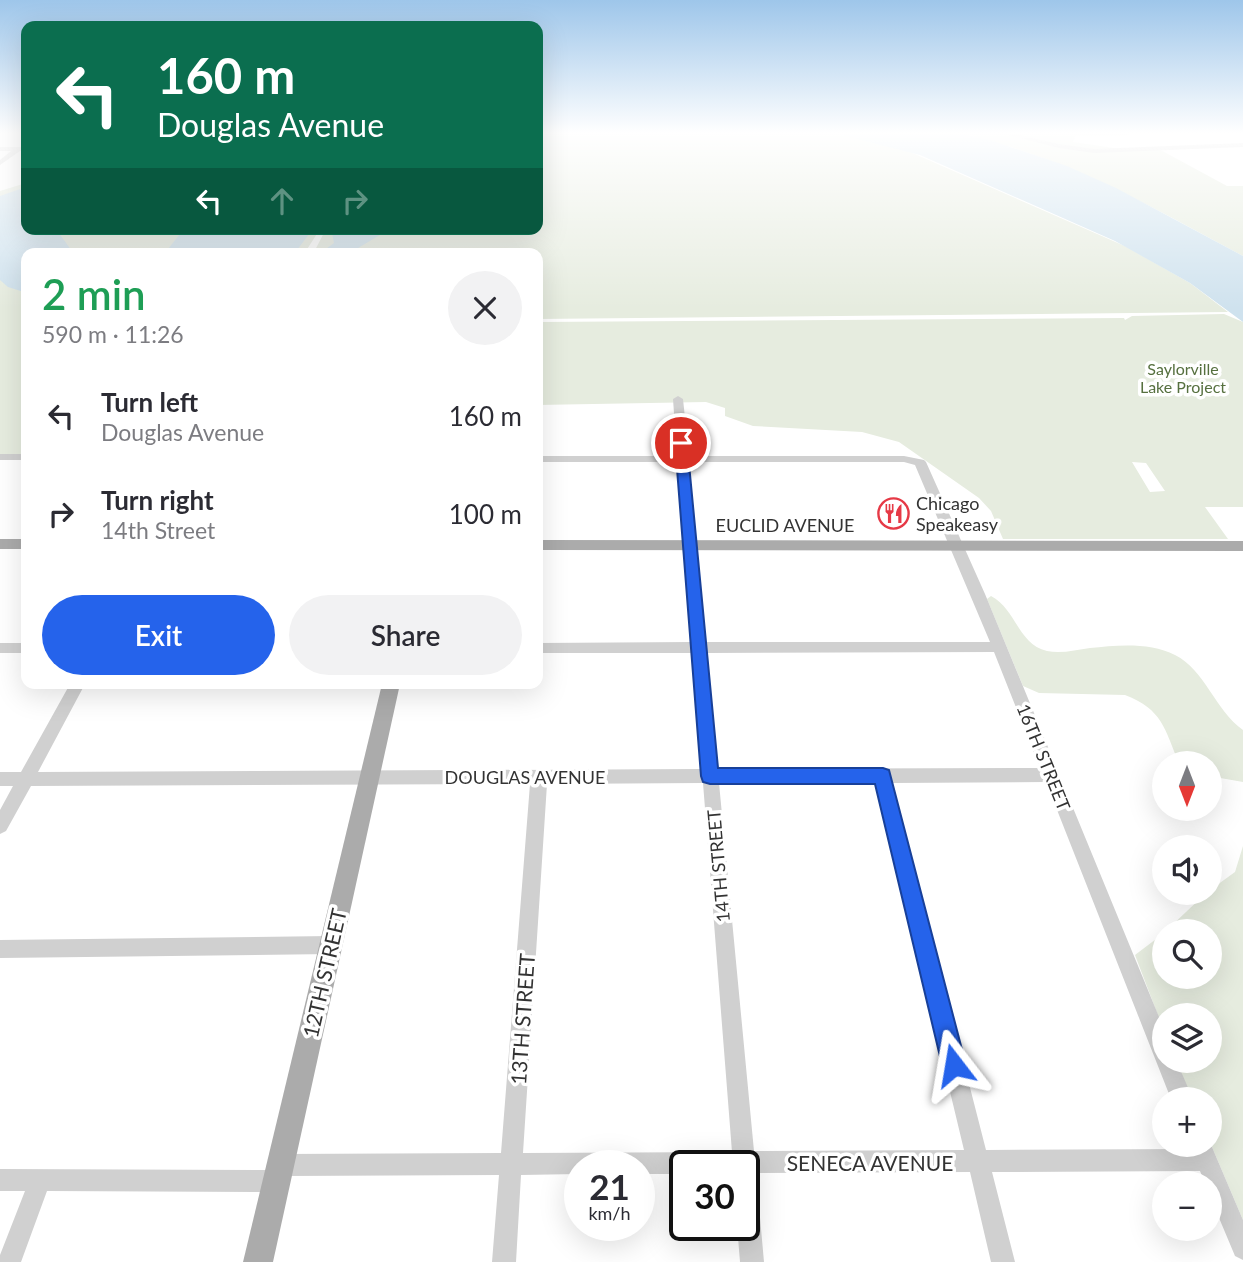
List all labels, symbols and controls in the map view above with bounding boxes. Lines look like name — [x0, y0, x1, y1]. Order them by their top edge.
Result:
text: 160 m — [157, 46, 295, 104]
icon: left — [42, 49, 133, 140]
text: Douglas Avenue — [157, 105, 384, 144]
icon: left — [190, 182, 228, 220]
icon: ahead — [263, 182, 301, 220]
icon: right — [336, 182, 374, 220]
text: 2 min — [42, 269, 146, 319]
button: close — [448, 271, 522, 345]
text: 590 m · 11:26 — [42, 320, 184, 348]
park label: Saylorville Lake Project — [1140, 359, 1226, 396]
text: Turn left — [101, 386, 198, 418]
icon: left — [42, 397, 80, 435]
text: 160 m — [449, 400, 522, 432]
pin — [651, 413, 711, 473]
text: Douglas Avenue — [101, 418, 264, 446]
icon: arrive — [662, 424, 700, 462]
text: Turn right — [101, 484, 214, 516]
place label: Chicago Speakeasy — [916, 492, 999, 535]
icon: right — [42, 495, 80, 533]
restaurant icon: Chicago Speakeasy — [876, 496, 910, 530]
text: 100 m — [449, 498, 522, 530]
street label: EUCLID AVENUE — [716, 514, 854, 536]
text: 14th Street — [101, 516, 215, 544]
button: Exit — [42, 595, 275, 675]
button: Share — [289, 595, 522, 675]
street label: 16TH STREET — [1013, 701, 1075, 814]
north arrow — [1152, 751, 1222, 821]
map controls — [1152, 751, 1222, 1241]
street label: DOUGLAS AVENUE — [445, 766, 605, 788]
street label: 14TH STREET — [702, 808, 734, 923]
button: sound — [1152, 835, 1222, 905]
street label: 12TH STREET — [297, 905, 351, 1040]
button: search — [1152, 919, 1222, 989]
street label: 13TH STREET — [505, 952, 539, 1086]
button: layers — [1152, 1003, 1222, 1073]
position arrow — [917, 1028, 991, 1102]
button: + — [1152, 1087, 1222, 1157]
speed limit sign: 30 — [669, 1150, 760, 1241]
street label: SENECA AVENUE — [787, 1150, 953, 1175]
text: 21 — [589, 1165, 630, 1207]
button: − — [1152, 1171, 1222, 1241]
text: km/h — [588, 1202, 631, 1224]

